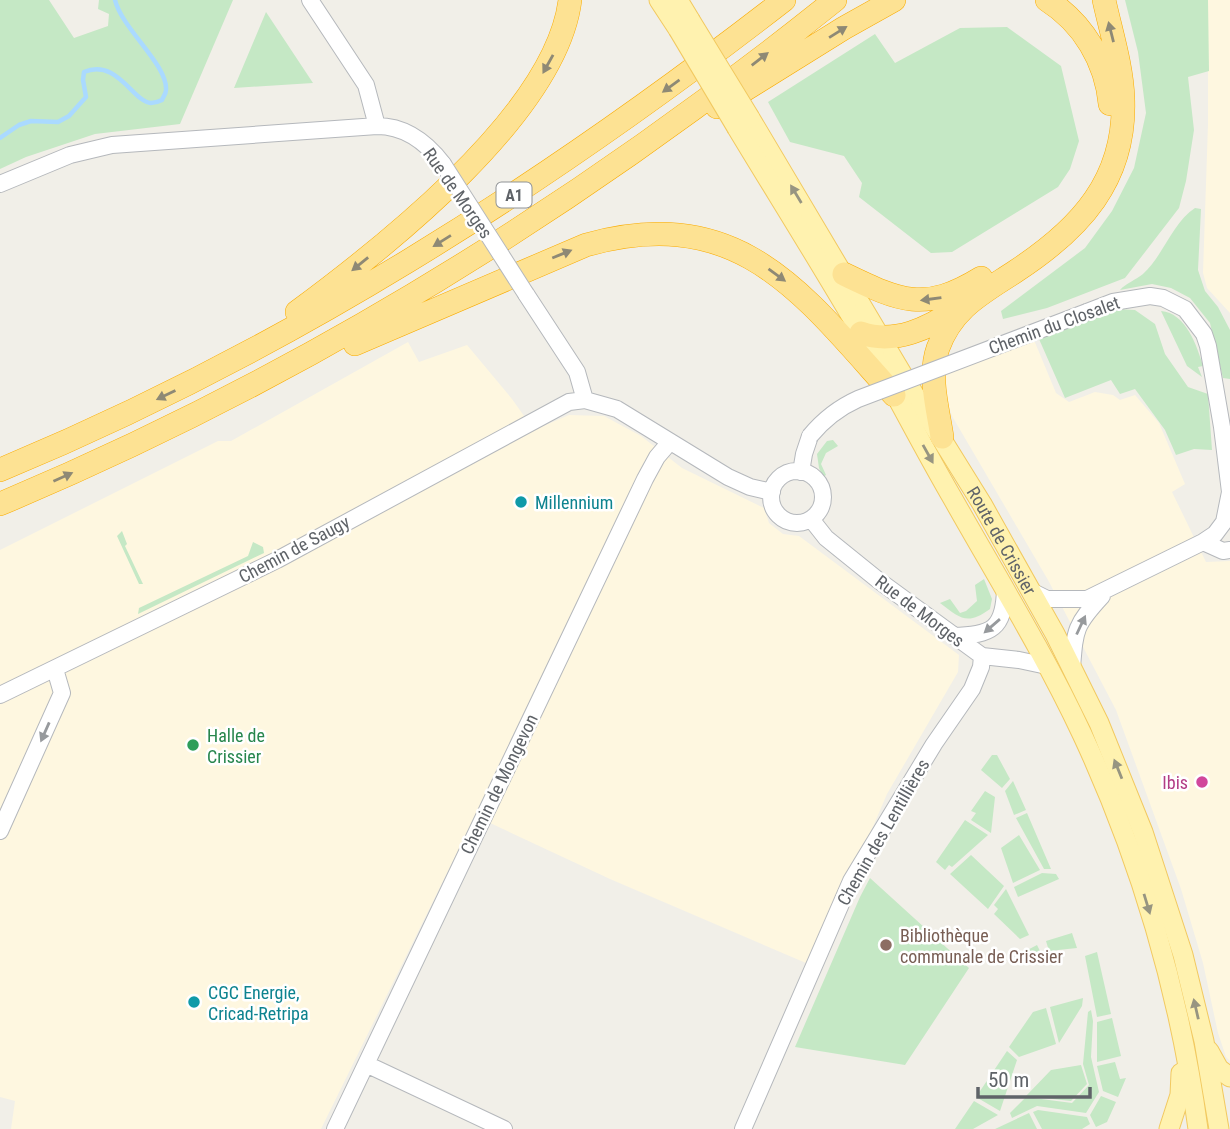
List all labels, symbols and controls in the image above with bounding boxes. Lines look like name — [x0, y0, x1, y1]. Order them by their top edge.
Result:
one-way arrow — [1105, 21, 1116, 43]
one-way arrow — [829, 26, 848, 38]
one-way arrow — [750, 52, 768, 67]
one-way arrow — [542, 54, 554, 73]
one-way arrow — [662, 78, 680, 92]
street label: Rue de Morges — [419, 144, 497, 242]
road number: A1 — [496, 182, 532, 208]
one-way arrow — [789, 185, 802, 204]
one-way arrow — [433, 235, 452, 248]
one-way arrow — [552, 249, 573, 260]
one-way arrow — [351, 256, 368, 271]
one-way arrow — [768, 268, 786, 282]
street label: Chemin du Closalet — [986, 292, 1122, 358]
one-way arrow — [920, 293, 942, 304]
one-way arrow — [156, 389, 176, 400]
one-way arrow — [922, 445, 934, 464]
one-way arrow — [53, 471, 73, 483]
street label: Route de Crissier — [963, 482, 1041, 599]
place label: Millennium — [535, 492, 613, 513]
marker: Millennium — [513, 494, 529, 510]
street label: Chemin de Saugy — [235, 511, 353, 587]
street label: Rue de Morges — [871, 571, 969, 651]
one-way arrow — [1075, 614, 1087, 635]
one-way arrow — [983, 618, 1001, 634]
street label: Chemin de Mongevon — [456, 711, 542, 857]
one-way arrow — [39, 722, 51, 742]
place label: Halle de Crissier — [207, 725, 265, 767]
marker: Halle de Crissier — [185, 737, 201, 753]
street label: Chemin des Lentillières — [833, 755, 933, 909]
one-way arrow — [1112, 758, 1123, 779]
place label: Ibis — [1162, 772, 1188, 793]
marker: Ibis — [1194, 774, 1210, 790]
one-way arrow — [1142, 893, 1152, 914]
place label: Bibliothèque communale de Crissier — [900, 925, 1064, 967]
marker: Bibliothèque communale de Crissier — [878, 937, 894, 953]
place label: CGC Energie, Cricad-Retripa — [208, 982, 309, 1024]
marker: CGC Energie, Cricad-Retripa — [186, 994, 202, 1010]
one-way arrow — [1190, 998, 1201, 1020]
scale bar — [978, 1056, 1090, 1100]
text: 50 m — [988, 1068, 1029, 1092]

